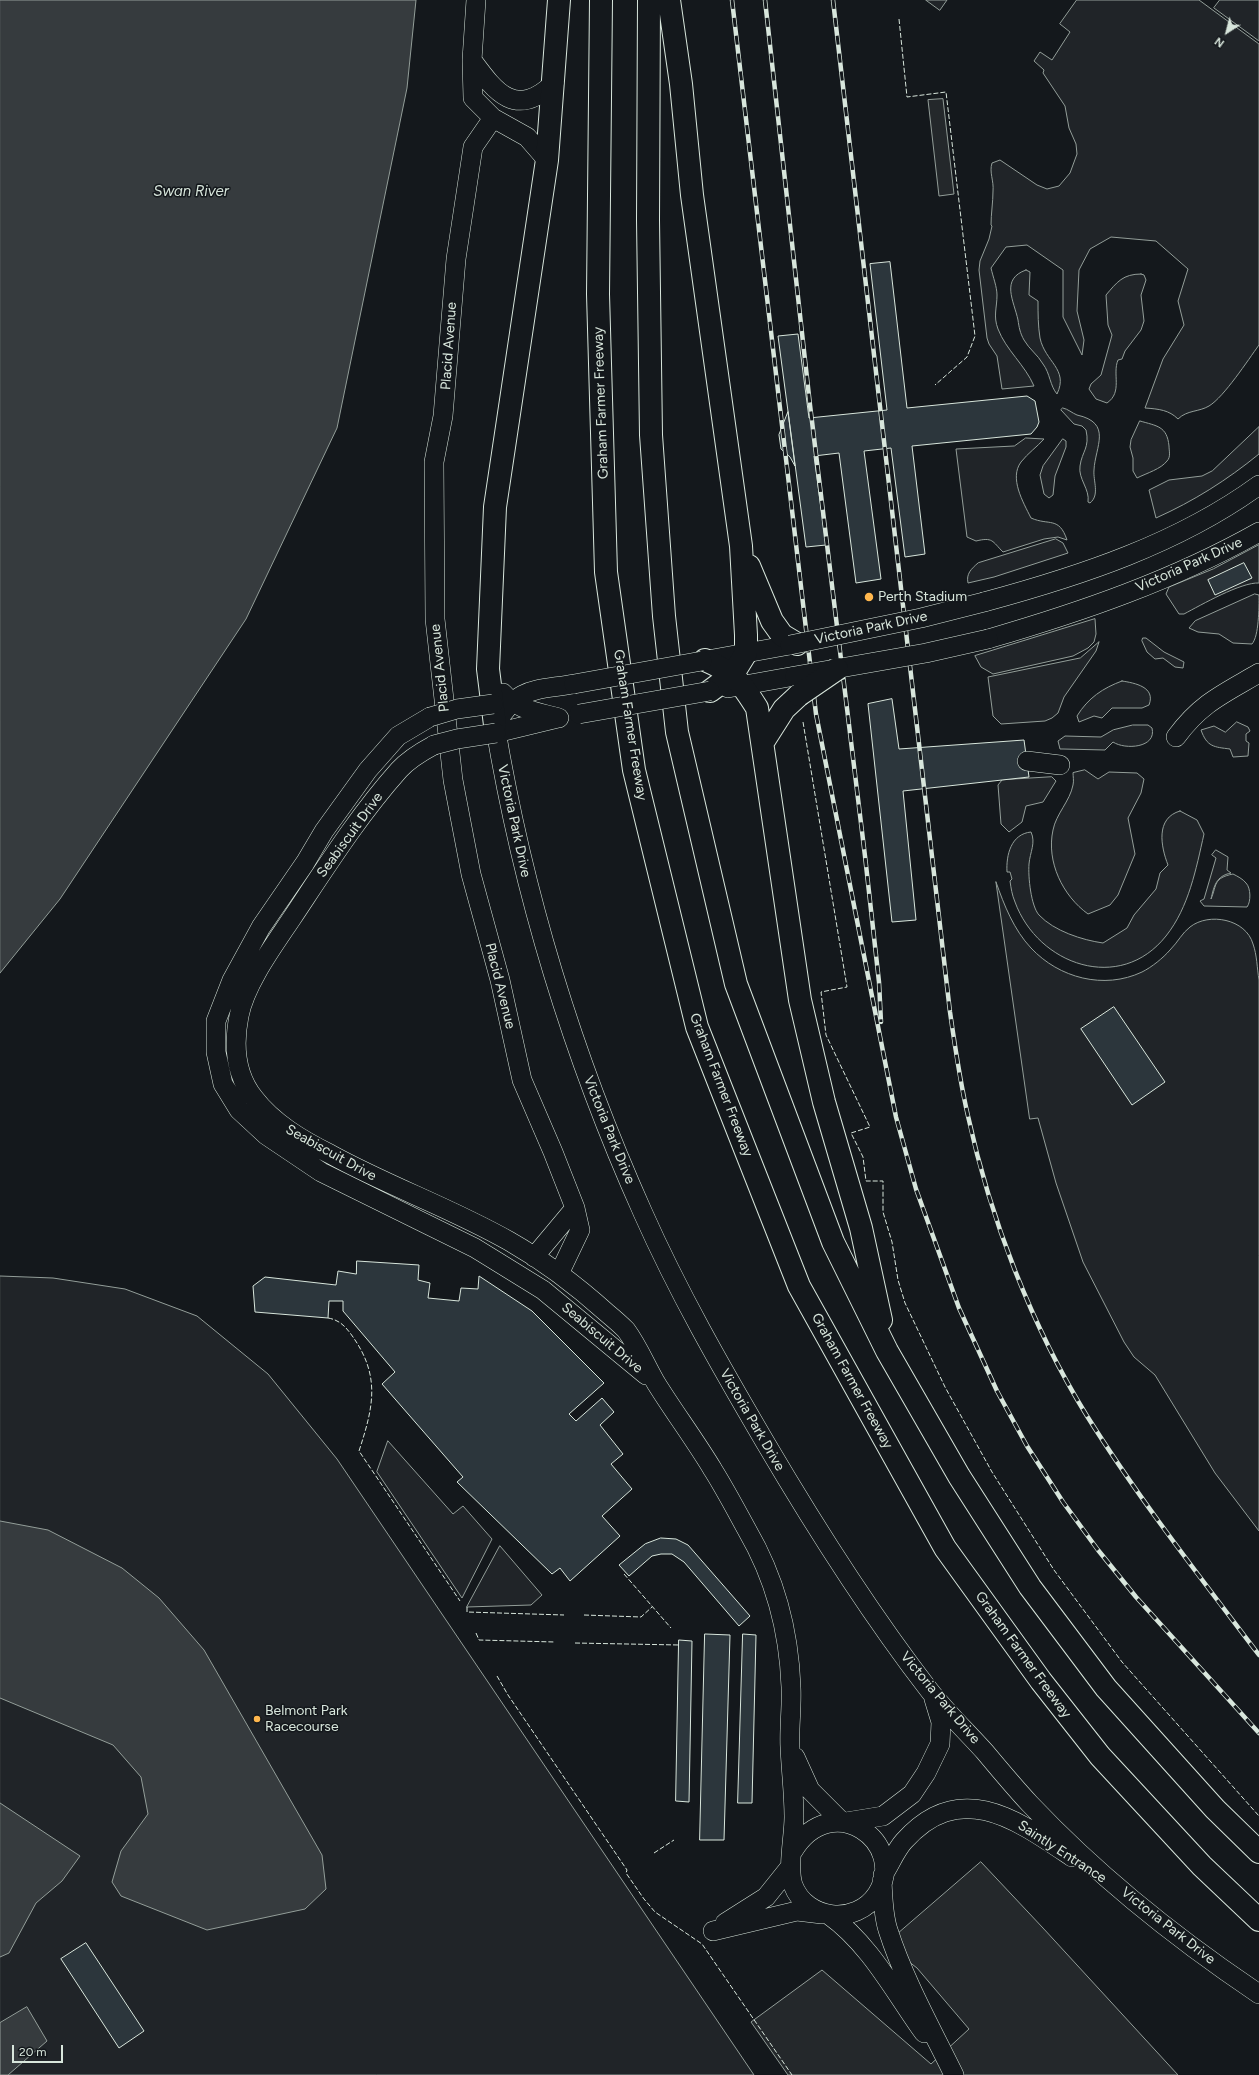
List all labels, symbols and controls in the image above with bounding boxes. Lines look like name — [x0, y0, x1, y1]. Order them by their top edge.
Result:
north arrow — [1207, 12, 1247, 52]
text: N — [1212, 34, 1227, 50]
water label: Swan River — [153, 183, 229, 201]
street label: Placid Avenue — [438, 301, 460, 391]
street label: Graham Farmer Freeway — [590, 327, 612, 479]
street label: Victoria Park Drive — [1133, 534, 1245, 596]
place label: Perth Stadium — [878, 589, 967, 605]
marker: Perth Stadium — [863, 591, 875, 603]
street label: Victoria Park Drive — [813, 608, 929, 648]
street label: Placid Avenue — [427, 623, 453, 713]
street label: Graham Farmer Freeway — [610, 648, 650, 802]
street label: Victoria Park Drive — [494, 763, 534, 879]
street label: Seabiscuit Drive — [313, 789, 387, 881]
street label: Placid Avenue — [481, 941, 519, 1031]
street label: Graham Farmer Freeway — [686, 1011, 756, 1159]
street label: Victoria Park Drive — [580, 1074, 638, 1186]
street label: Seabiscuit Drive — [283, 1121, 379, 1185]
street label: Seabiscuit Drive — [558, 1299, 646, 1377]
street label: Graham Farmer Freeway — [808, 1310, 896, 1452]
street label: Victoria Park Drive — [716, 1366, 788, 1474]
street label: Graham Farmer Freeway — [971, 1588, 1075, 1722]
street label: Victoria Park Drive — [897, 1649, 983, 1747]
place label: Belmont Park Racecourse — [265, 1703, 348, 1736]
marker: Belmont Park Racecourse — [252, 1714, 262, 1724]
street label: Saintly Entrance — [1015, 1817, 1109, 1887]
street label: Victoria Park Drive — [1118, 1884, 1218, 1968]
scale bar — [14, 2037, 65, 2063]
text: 20 m — [19, 2045, 47, 2059]

